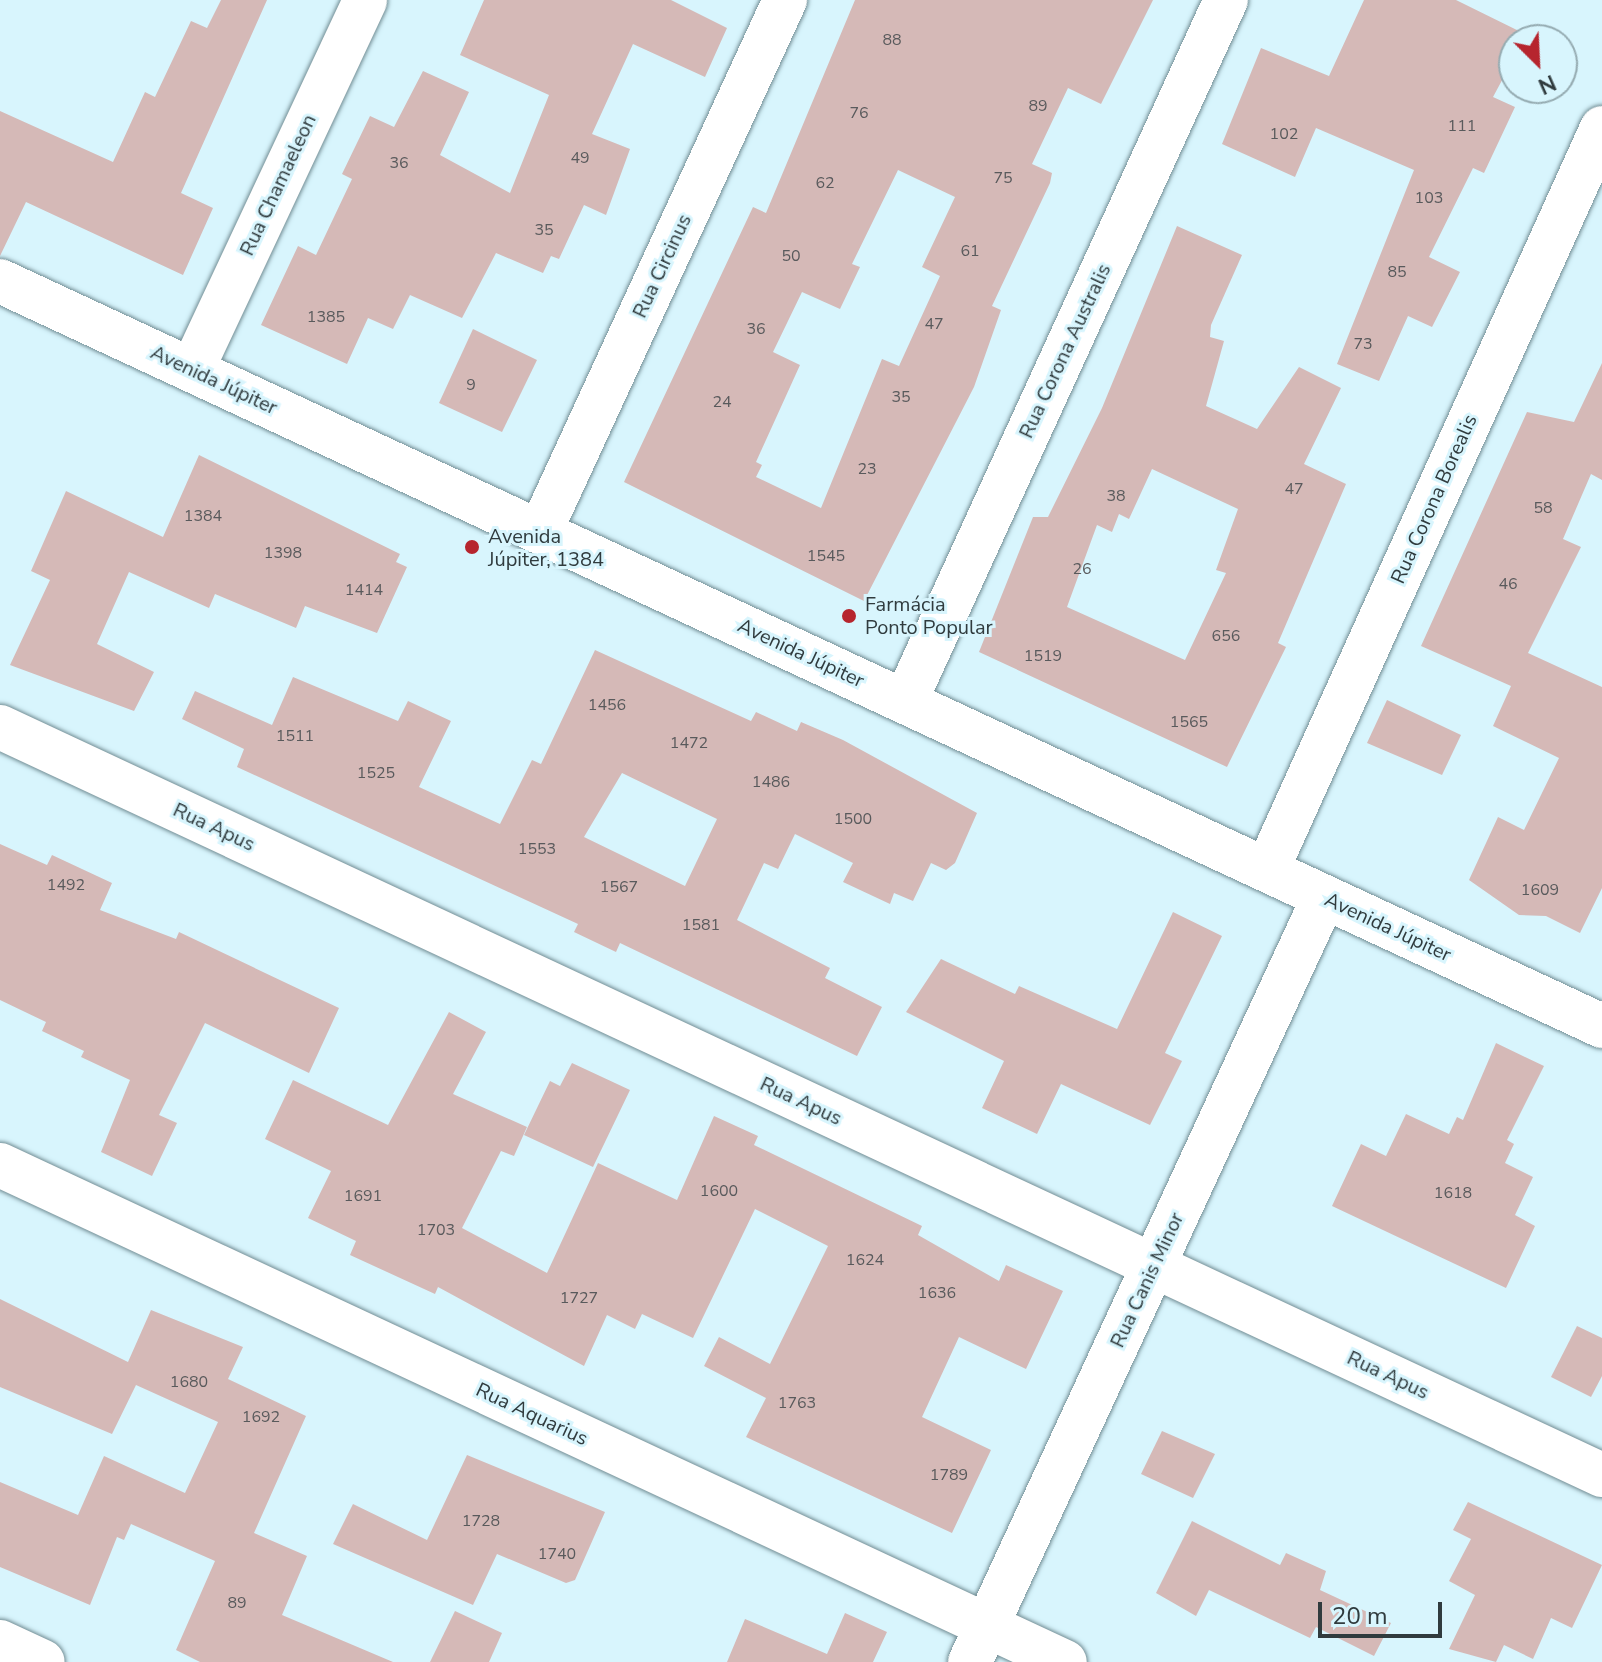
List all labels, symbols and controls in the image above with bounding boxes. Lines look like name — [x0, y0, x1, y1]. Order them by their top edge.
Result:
north arrow — [1498, 24, 1578, 104]
house number: 88 — [882, 30, 902, 50]
text: N — [1533, 67, 1561, 101]
house number: 89 — [1028, 96, 1048, 116]
house number: 76 — [849, 103, 869, 123]
street label: Rua Chamaeleon — [235, 111, 321, 259]
house number: 111 — [1448, 116, 1476, 136]
house number: 102 — [1270, 124, 1298, 144]
house number: 49 — [570, 148, 590, 168]
house number: 36 — [389, 153, 409, 173]
house number: 75 — [993, 168, 1013, 188]
house number: 62 — [815, 173, 835, 193]
house number: 103 — [1415, 188, 1443, 208]
street label: Rua Circinus — [628, 210, 696, 322]
house number: 35 — [534, 220, 554, 240]
house number: 61 — [960, 241, 980, 261]
house number: 50 — [781, 246, 801, 266]
street label: Rua Corona Australis — [1014, 260, 1116, 442]
house number: 85 — [1387, 262, 1407, 282]
house number: 1385 — [307, 307, 345, 327]
house number: 47 — [924, 314, 944, 334]
house number: 36 — [746, 319, 766, 339]
house number: 73 — [1353, 334, 1373, 354]
street label: Avenida Júpiter — [147, 340, 281, 420]
house number: 9 — [466, 375, 476, 395]
house number: 35 — [891, 387, 911, 407]
house number: 24 — [712, 392, 732, 412]
street label: Rua Corona Borealis — [1386, 411, 1482, 587]
house number: 23 — [857, 459, 877, 479]
house number: 47 — [1284, 479, 1304, 499]
house number: 38 — [1106, 486, 1126, 506]
house number: 58 — [1533, 498, 1553, 518]
house number: 1384 — [184, 506, 222, 526]
place label: Avenida Júpiter, 1384 — [488, 524, 604, 571]
marker: Avenida Júpiter, 1384 — [463, 538, 481, 556]
house number: 1398 — [264, 543, 302, 563]
house number: 1545 — [807, 546, 845, 566]
house number: 26 — [1072, 559, 1092, 579]
house number: 46 — [1498, 574, 1518, 594]
house number: 1414 — [345, 580, 383, 600]
place label: Farmácia Ponto Popular — [865, 592, 993, 639]
marker: Farmácia Ponto Popular — [840, 607, 858, 625]
street label: Avenida Júpiter — [734, 613, 868, 693]
house number: 656 — [1212, 626, 1240, 646]
house number: 1519 — [1024, 646, 1062, 666]
house number: 1456 — [588, 695, 626, 715]
house number: 1565 — [1170, 712, 1208, 732]
house number: 1511 — [276, 726, 314, 746]
house number: 1472 — [670, 733, 708, 753]
house number: 1525 — [357, 763, 395, 783]
house number: 1486 — [752, 772, 790, 792]
street label: Rua Apus — [169, 798, 259, 856]
house number: 1500 — [834, 809, 872, 829]
house number: 1553 — [518, 839, 556, 859]
house number: 1492 — [47, 875, 85, 895]
house number: 1567 — [600, 877, 638, 897]
house number: 1609 — [1521, 880, 1559, 900]
street label: Avenida Júpiter — [1321, 887, 1455, 967]
house number: 1581 — [682, 915, 720, 935]
street label: Rua Apus — [756, 1072, 846, 1130]
house number: 1600 — [700, 1181, 738, 1201]
house number: 1618 — [1434, 1183, 1472, 1203]
house number: 1691 — [344, 1186, 382, 1206]
street label: Rua Canis Minor — [1105, 1209, 1189, 1351]
house number: 1703 — [417, 1220, 455, 1240]
house number: 1624 — [846, 1250, 884, 1270]
house number: 1636 — [918, 1283, 956, 1303]
house number: 1727 — [560, 1288, 598, 1308]
street label: Rua Apus — [1343, 1346, 1433, 1404]
house number: 1680 — [170, 1372, 208, 1392]
street label: Rua Aquarius — [472, 1378, 592, 1450]
house number: 1763 — [778, 1393, 816, 1413]
house number: 1692 — [242, 1407, 280, 1427]
house number: 1789 — [930, 1465, 968, 1485]
house number: 1728 — [462, 1511, 500, 1531]
house number: 1740 — [538, 1544, 576, 1564]
scale bar — [1322, 1586, 1446, 1636]
house number: 89 — [227, 1593, 247, 1613]
text: 20 m — [1332, 1600, 1388, 1632]

